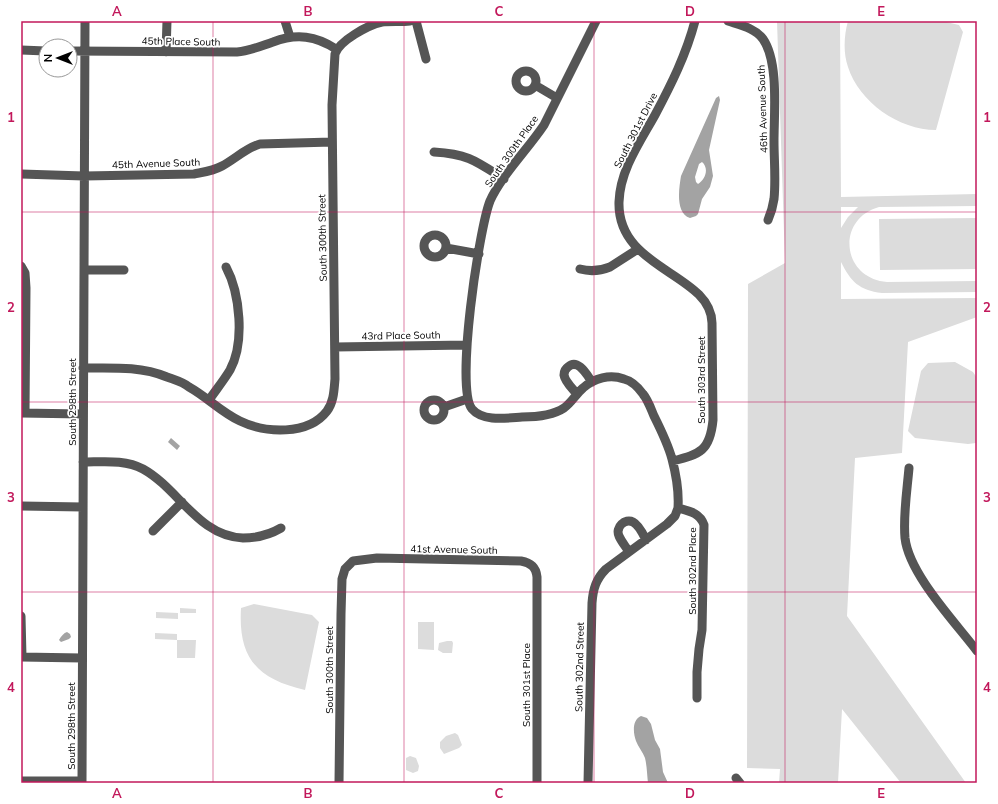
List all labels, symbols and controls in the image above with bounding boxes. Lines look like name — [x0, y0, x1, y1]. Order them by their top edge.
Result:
text: A — [112, 3, 122, 19]
text: B — [304, 3, 313, 19]
text: C — [495, 3, 504, 19]
text: D — [685, 3, 695, 19]
text: E — [877, 3, 885, 19]
street label: 45th Place South — [141, 34, 221, 49]
north arrow — [38, 38, 78, 78]
text: N — [41, 54, 55, 62]
street label: 46th Avenue South — [754, 64, 771, 153]
street label: South 301st Drive — [611, 90, 660, 170]
text: 1 — [7, 109, 15, 125]
text: 1 — [983, 109, 991, 125]
street label: South 300th Place — [482, 113, 541, 190]
street label: 45th Avenue South — [112, 155, 201, 172]
street label: South 300th Street — [315, 194, 330, 282]
text: 2 — [7, 299, 15, 315]
text: 2 — [983, 299, 991, 315]
street label: 43rd Place South — [361, 328, 441, 343]
street label: South 303rd Street — [695, 336, 708, 424]
street label: South 298th Street — [66, 358, 79, 446]
text: 3 — [7, 489, 15, 505]
text: 3 — [983, 489, 991, 505]
street label: South 302nd Place — [686, 527, 699, 615]
street label: 41st Avenue South — [410, 542, 498, 557]
street label: South 302nd Street — [572, 622, 587, 712]
street label: South 300th Street — [323, 626, 336, 714]
street label: South 301st Place — [520, 643, 533, 727]
text: 4 — [7, 679, 15, 695]
text: 4 — [983, 679, 991, 695]
street label: South 298th Street — [65, 682, 78, 770]
text: A — [112, 785, 122, 801]
text: B — [304, 785, 313, 801]
text: C — [495, 785, 504, 801]
text: D — [685, 785, 695, 801]
text: E — [877, 785, 885, 801]

